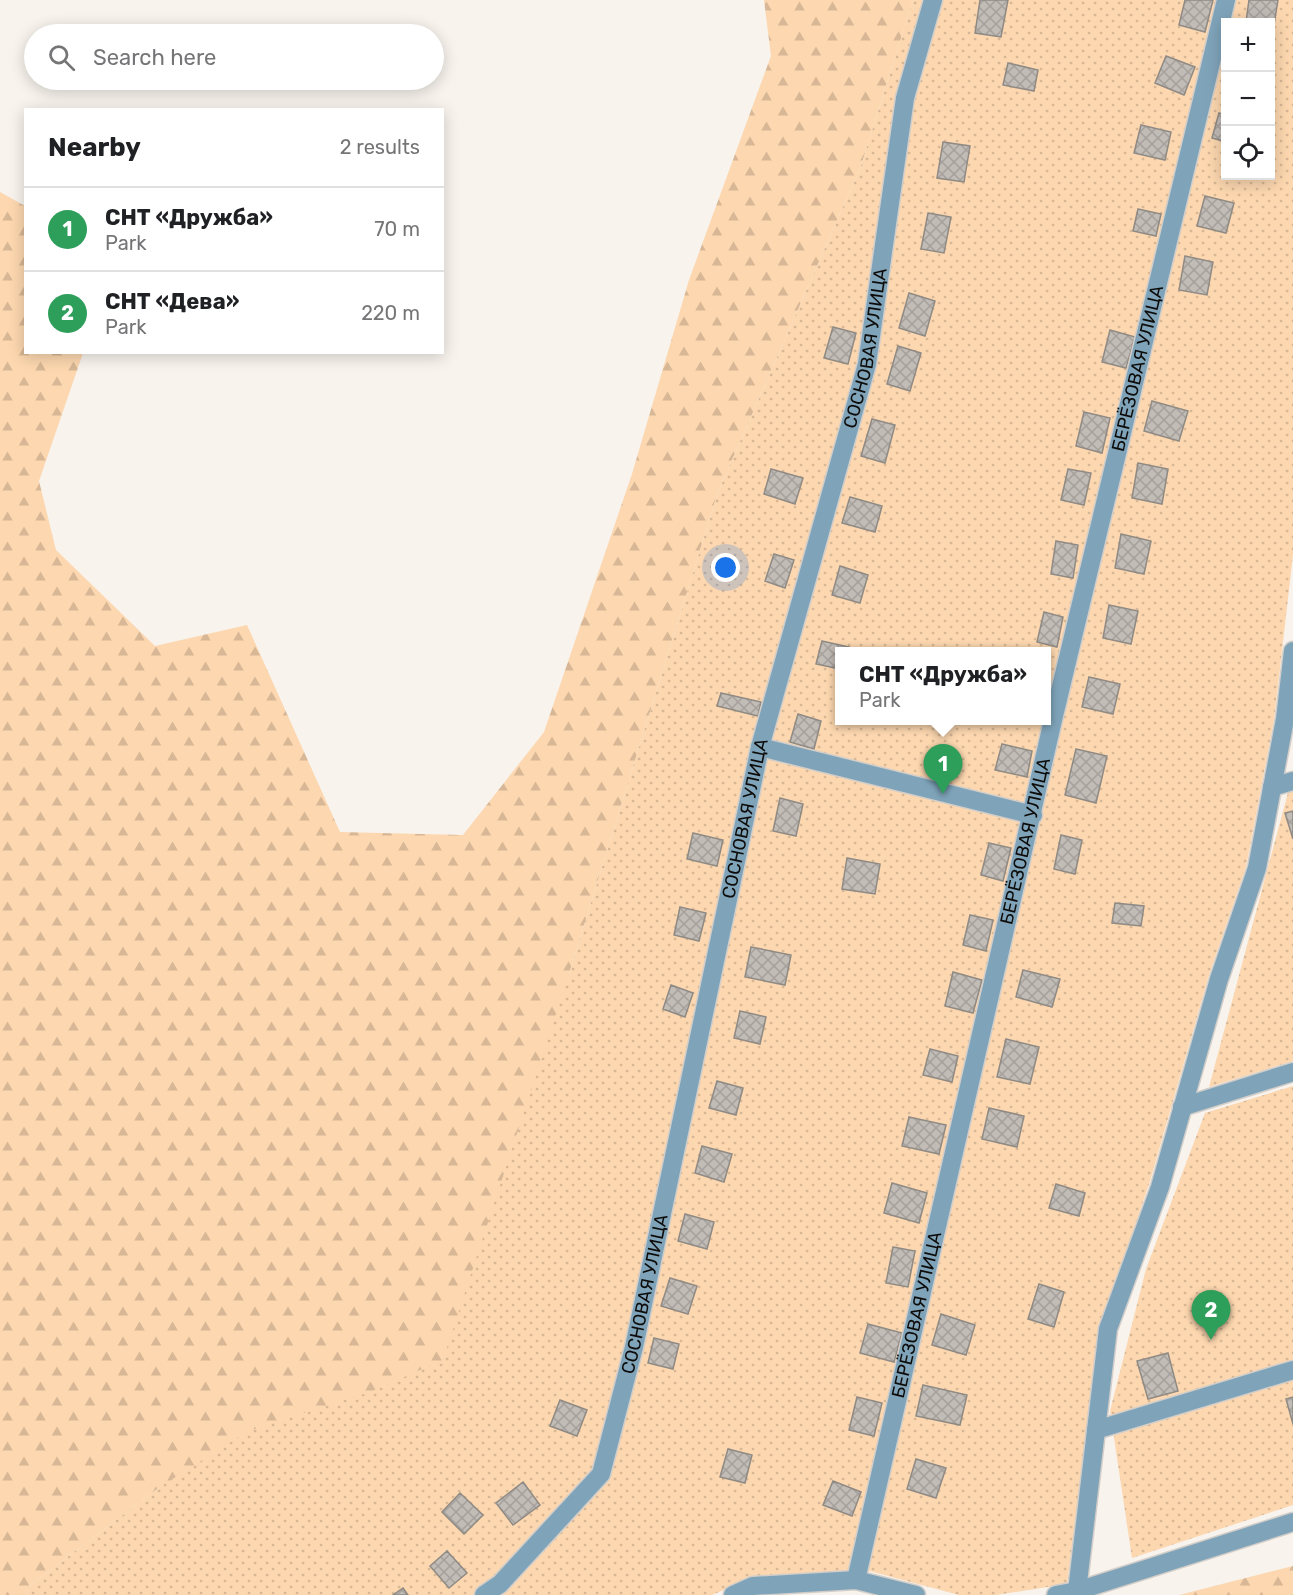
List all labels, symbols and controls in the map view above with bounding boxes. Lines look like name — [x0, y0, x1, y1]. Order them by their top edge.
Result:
map controls — [1221, 18, 1275, 180]
button: + — [1221, 18, 1275, 72]
search box — [24, 24, 444, 90]
icon: search — [45, 41, 78, 74]
text: Search here — [93, 44, 216, 71]
button: − — [1221, 72, 1275, 126]
button: locate — [1221, 126, 1275, 180]
text: Nearby — [48, 132, 141, 163]
text: 2 results — [340, 135, 420, 159]
text: СНТ «Дружба» — [105, 204, 273, 231]
text: 1 — [63, 217, 72, 241]
text: 70 m — [374, 217, 420, 241]
text: Park — [105, 231, 147, 255]
street label: СОСНОВАЯ УЛИЦА — [839, 267, 892, 431]
street label: БЕРЁЗОВАЯ УЛИЦА — [1107, 283, 1168, 454]
text: СНТ «Дева» — [105, 288, 239, 315]
text: 2 — [61, 301, 74, 325]
text: 220 m — [361, 301, 420, 325]
text: Park — [105, 315, 147, 339]
your location — [711, 553, 740, 582]
popup — [835, 647, 1051, 725]
text: СНТ «Дружба» — [859, 661, 1027, 688]
text: Park — [859, 688, 901, 712]
street label: СОСНОВАЯ УЛИЦА — [717, 736, 773, 901]
pin: 1 — [924, 744, 962, 794]
street label: БЕРЁЗОВАЯ УЛИЦА — [996, 756, 1055, 927]
street label: СОСНОВАЯ УЛИЦА — [616, 1212, 673, 1376]
street label: БЕРЁЗОВАЯ УЛИЦА — [887, 1230, 946, 1400]
pin: 2 — [1192, 1290, 1230, 1340]

